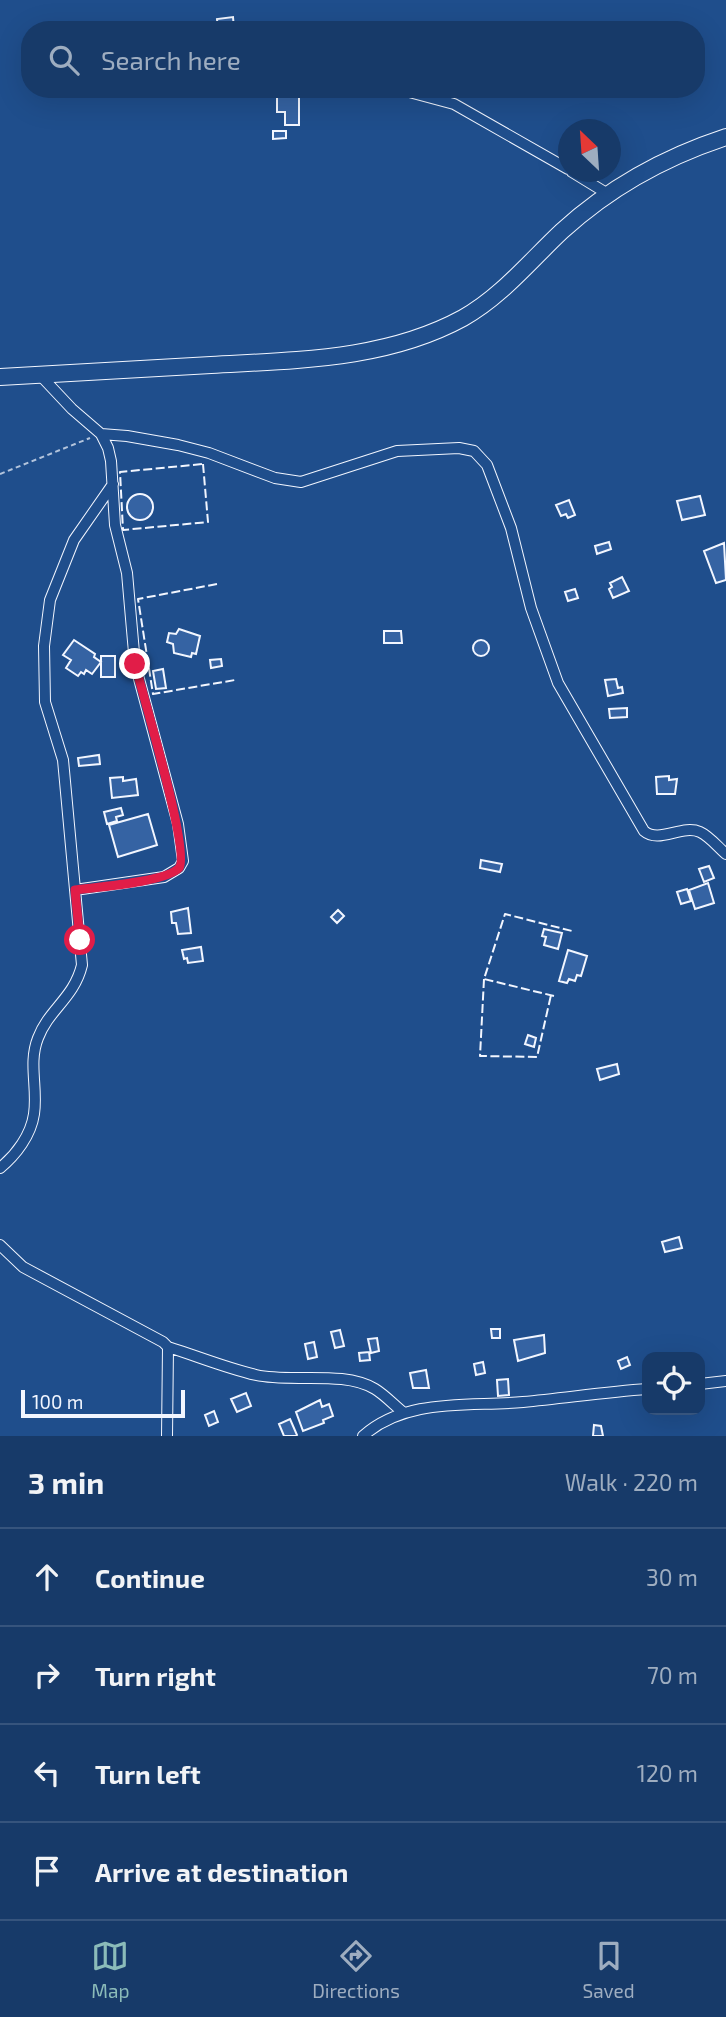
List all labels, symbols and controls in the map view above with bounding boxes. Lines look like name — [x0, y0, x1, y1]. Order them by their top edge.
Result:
search box — [21, 21, 705, 98]
icon: search — [45, 41, 83, 79]
text: Search here — [101, 44, 241, 75]
north arrow — [558, 119, 621, 182]
route end — [119, 648, 150, 679]
route start — [64, 924, 95, 955]
map controls — [642, 1352, 705, 1415]
button: locate — [642, 1352, 705, 1415]
scale bar — [21, 1387, 186, 1419]
text: 100 m — [32, 1390, 83, 1413]
text: 3 min — [28, 1464, 104, 1500]
text: Walk · 220 m — [565, 1468, 698, 1496]
icon: ahead — [28, 1558, 66, 1596]
text: Continue — [95, 1562, 205, 1593]
text: 30 m — [646, 1563, 698, 1591]
icon: right — [28, 1656, 66, 1694]
text: Turn right — [95, 1660, 216, 1691]
text: 70 m — [647, 1661, 698, 1689]
icon: left — [28, 1754, 66, 1792]
text: Turn left — [95, 1758, 201, 1789]
text: 120 m — [637, 1759, 698, 1787]
icon: arrive — [28, 1852, 66, 1890]
text: Arrive at destination — [95, 1856, 348, 1887]
tab: Map — [91, 1937, 129, 2002]
tab: Directions — [312, 1937, 400, 2002]
tab: Saved — [582, 1937, 635, 2002]

